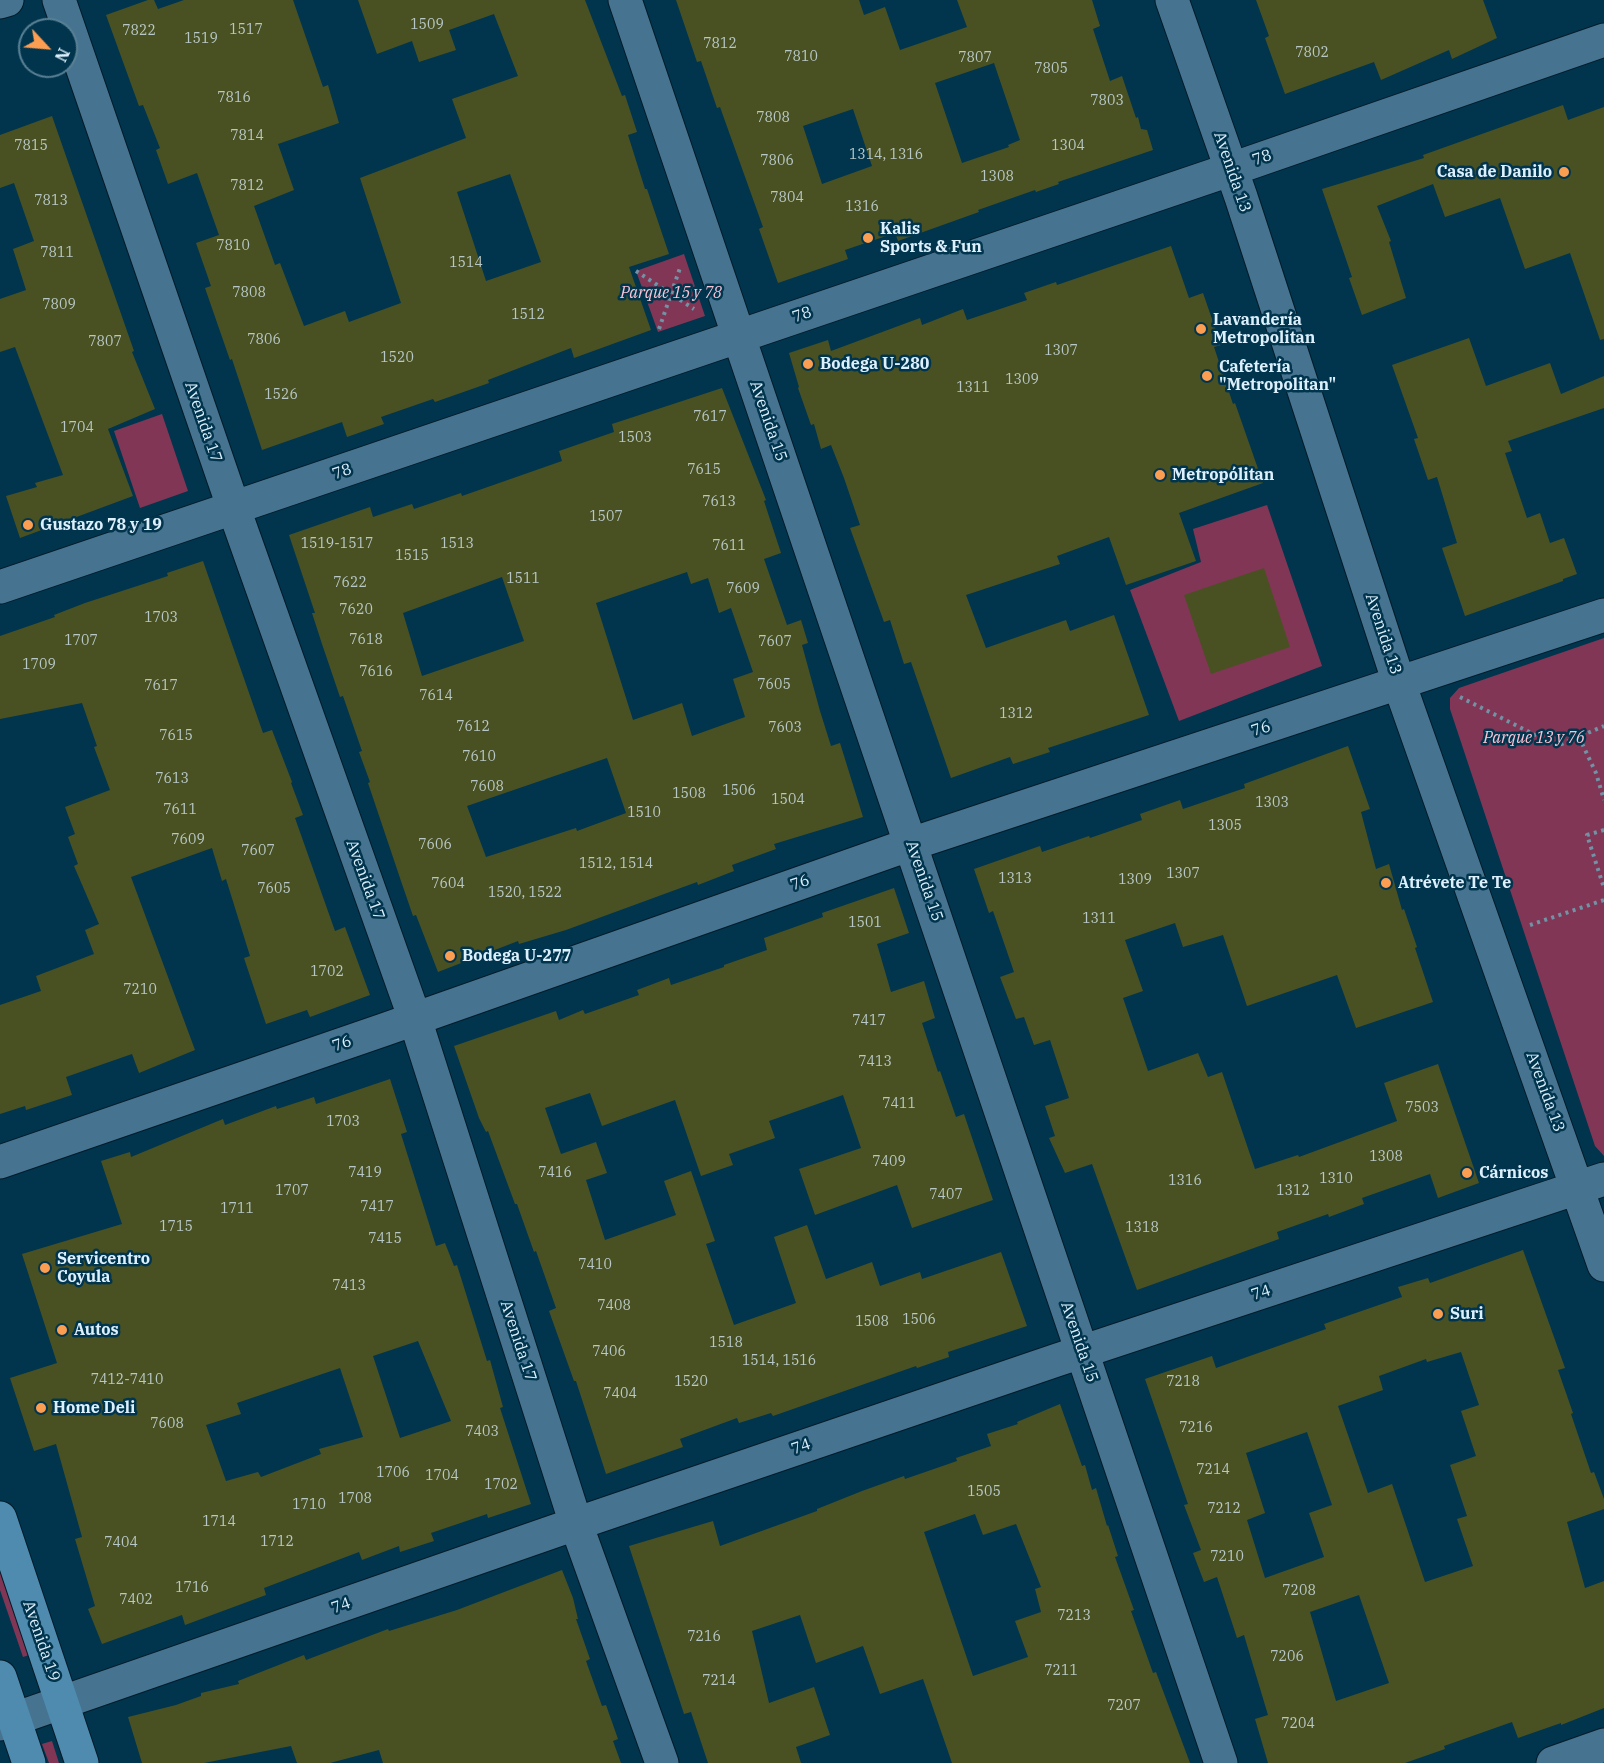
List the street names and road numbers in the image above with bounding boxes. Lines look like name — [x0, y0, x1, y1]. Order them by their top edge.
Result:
street label: Avenida 13 — [1209, 129, 1255, 215]
street label: 78 — [1250, 146, 1274, 170]
street label: 78 — [790, 303, 814, 327]
street label: Avenida 15 — [745, 378, 791, 464]
street label: Avenida 17 — [180, 379, 226, 465]
street label: 78 — [330, 460, 354, 484]
street label: Avenida 13 — [1361, 591, 1405, 677]
street label: 76 — [1249, 717, 1273, 741]
street label: Avenida 17 — [342, 837, 388, 923]
street label: Avenida 15 — [901, 838, 947, 924]
street label: 76 — [788, 871, 812, 895]
street label: 76 — [330, 1032, 354, 1056]
street label: Avenida 13 — [1522, 1049, 1568, 1135]
street label: 74 — [1249, 1281, 1273, 1305]
street label: Avenida 17 — [496, 1298, 540, 1384]
street label: Avenida 15 — [1056, 1299, 1102, 1385]
street label: 74 — [789, 1435, 813, 1459]
street label: 74 — [329, 1594, 353, 1618]
street label: Avenida 19 — [18, 1598, 64, 1684]

